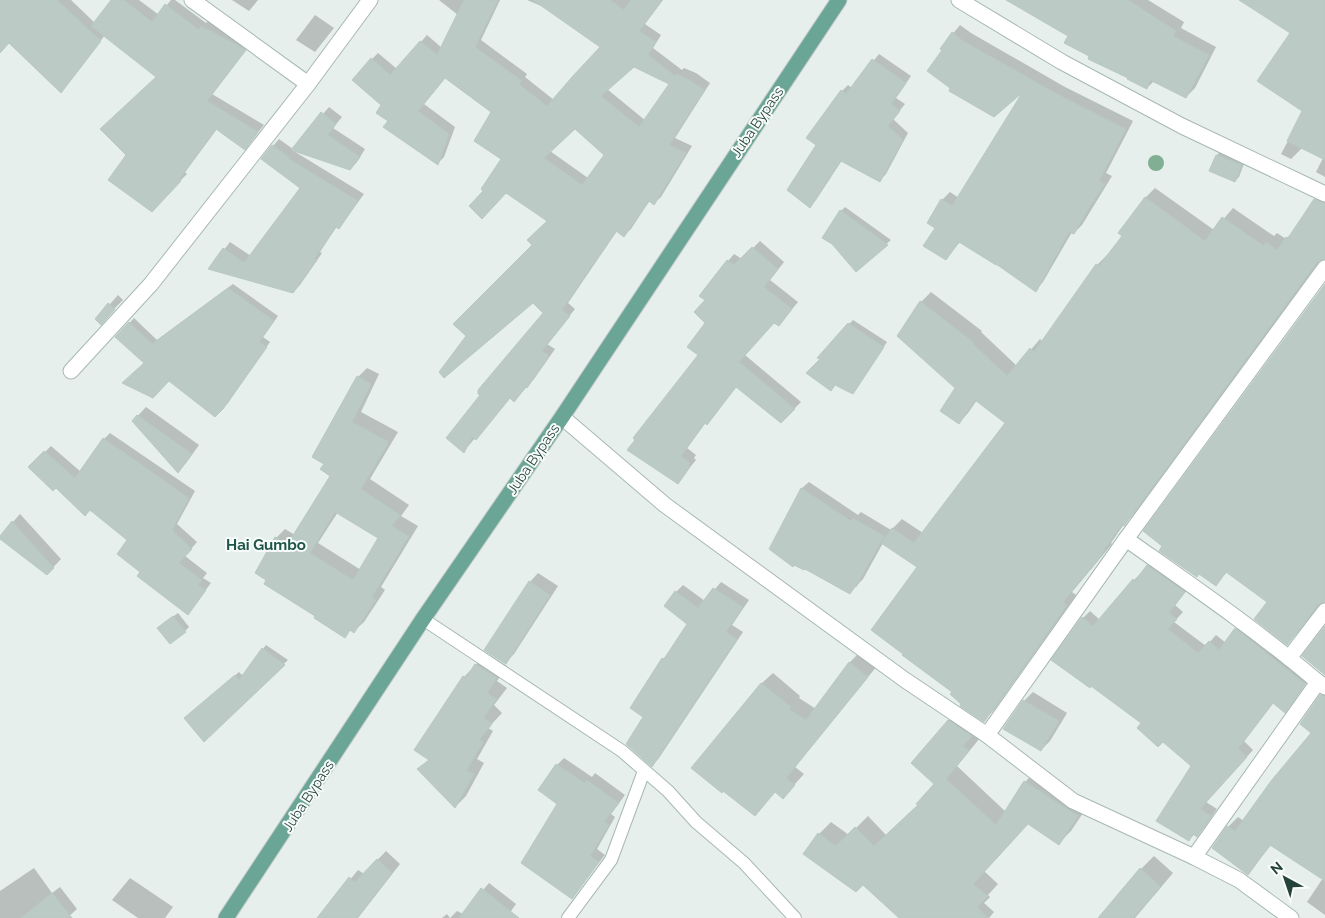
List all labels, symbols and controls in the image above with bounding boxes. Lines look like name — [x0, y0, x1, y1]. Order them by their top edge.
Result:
street label: Juba Bypass — [728, 84, 787, 160]
street label: Juba Bypass — [504, 421, 563, 497]
district label: Hai Gumbo — [226, 536, 306, 554]
street label: Juba Bypass — [279, 757, 337, 835]
north arrow — [1260, 853, 1310, 903]
text: N — [1267, 858, 1286, 878]

